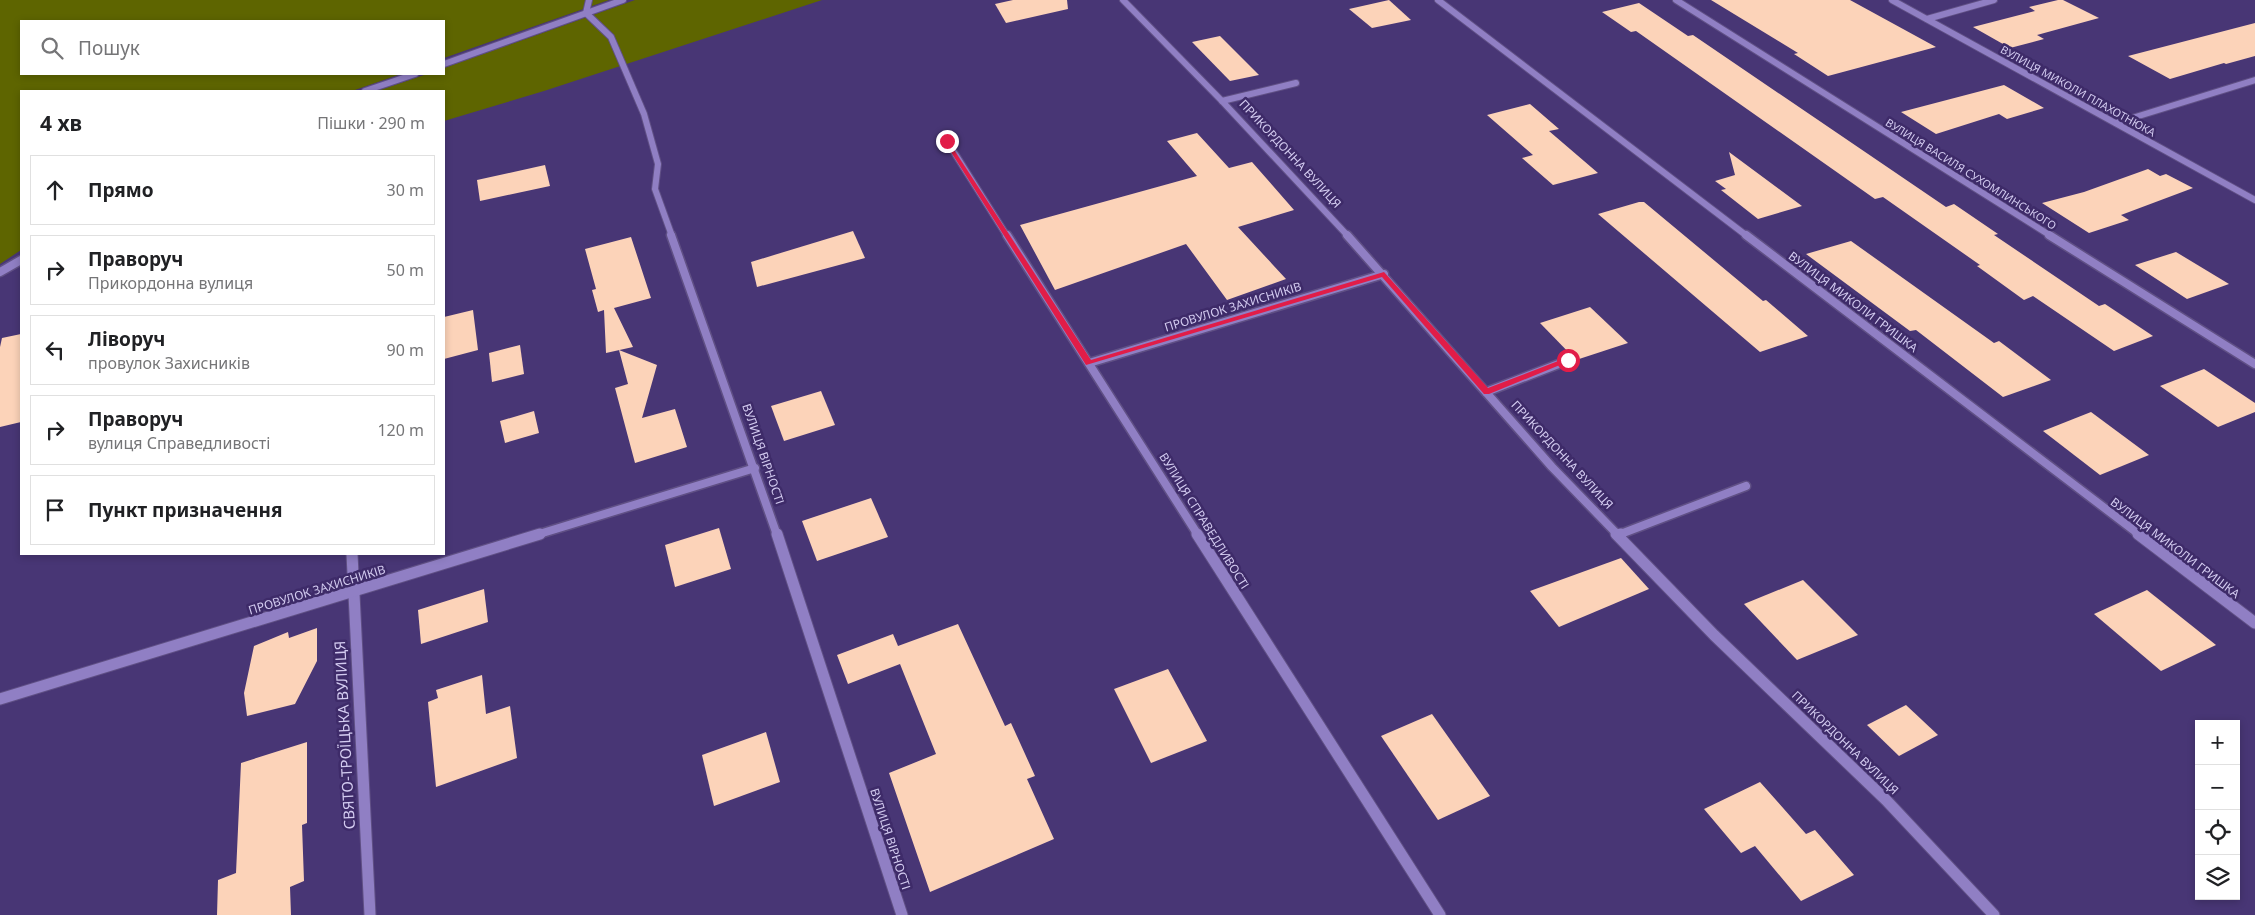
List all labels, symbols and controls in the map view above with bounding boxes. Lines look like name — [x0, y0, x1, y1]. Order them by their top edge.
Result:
search box — [20, 20, 445, 75]
icon: search — [38, 34, 66, 62]
text: Пошук — [78, 35, 140, 61]
street label: ВУЛИЦЯ МИКОЛИ ПЛАХОТНЮКА — [1998, 41, 2159, 140]
street label: ПРИКОРДОННА ВУЛИЦЯ — [1236, 96, 1345, 212]
text: 4 хв — [40, 109, 82, 137]
text: Пішки · 290 m — [317, 112, 425, 134]
street label: ВУЛИЦЯ ВАСИЛЯ СУХОМЛИНСЬКОГО — [1883, 115, 2060, 233]
route end — [936, 130, 959, 153]
icon: ahead — [41, 176, 69, 204]
text: Прямо — [88, 177, 154, 203]
text: 30 m — [387, 179, 424, 201]
text: Праворуч — [88, 246, 183, 272]
street label: ВУЛИЦЯ МИКОЛИ ГРИШКА — [1785, 247, 1922, 356]
icon: right — [41, 256, 69, 284]
text: 50 m — [387, 259, 424, 281]
text: Прикордонна вулиця — [88, 272, 253, 294]
street label: ПРОВУЛОК ЗАХИСНИКІВ — [1162, 278, 1304, 335]
text: Ліворуч — [88, 326, 165, 352]
icon: left — [41, 336, 69, 364]
text: 90 m — [387, 339, 424, 361]
route start — [1557, 349, 1580, 372]
text: провулок Захисників — [88, 352, 250, 374]
street label: ПРИКОРДОННА ВУЛИЦЯ — [1508, 397, 1617, 513]
street label: ВУЛИЦЯ ВІРНОСТІ — [738, 401, 789, 506]
text: Праворуч — [88, 406, 183, 432]
icon: right — [41, 416, 69, 444]
text: 120 m — [377, 419, 424, 441]
text: вулиця Справедливості — [88, 432, 270, 454]
street label: ВУЛИЦЯ СПРАВЕДЛИВОСТІ — [1155, 449, 1253, 592]
street label: ВУЛИЦЯ МИКОЛИ ГРИШКА — [2107, 493, 2244, 602]
icon: arrive — [41, 496, 69, 524]
text: Пункт призначення — [88, 497, 282, 523]
street label: ПРОВУЛОК ЗАХИСНИКІВ — [246, 561, 388, 618]
street label: СВЯТО-ТРОЇЦЬКА ВУЛИЦЯ — [329, 640, 359, 830]
street label: ПРИКОРДОННА ВУЛИЦЯ — [1788, 687, 1903, 798]
map controls — [2195, 720, 2240, 900]
button: + — [2195, 720, 2240, 765]
button: − — [2195, 765, 2240, 810]
street label: ВУЛИЦЯ ВІРНОСТІ — [866, 786, 915, 892]
button: locate — [2195, 810, 2240, 855]
button: layers — [2195, 855, 2240, 900]

